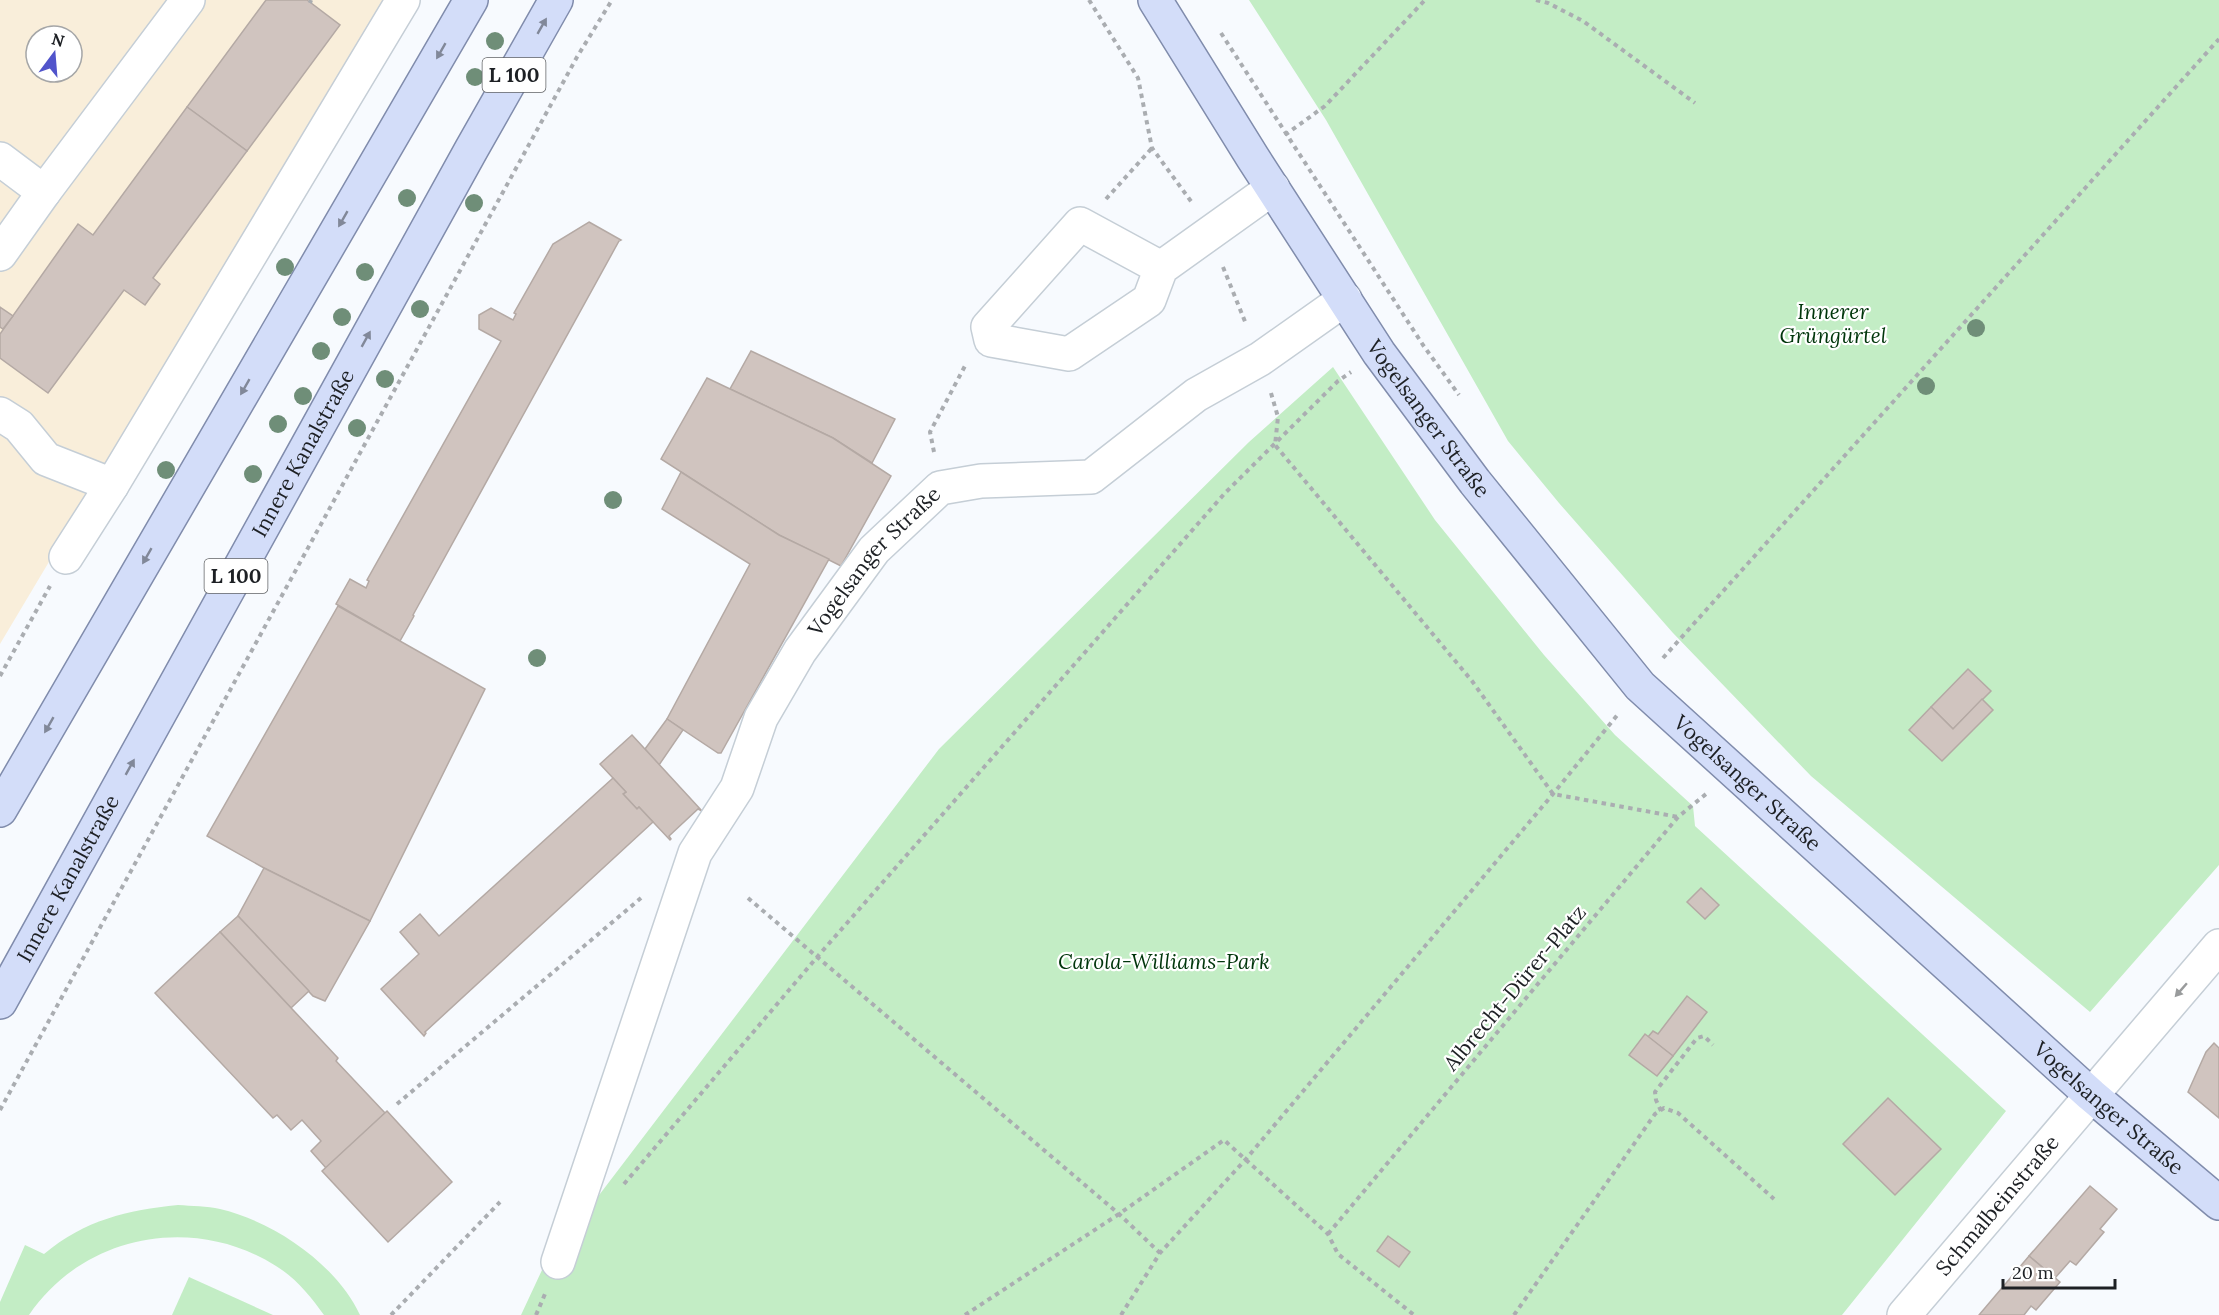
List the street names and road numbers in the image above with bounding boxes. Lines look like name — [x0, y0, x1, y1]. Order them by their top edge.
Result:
road number: L 100 — [482, 58, 546, 92]
street label: Vogelsanger Straße — [1360, 334, 1496, 503]
street label: Innere Kanalstraße — [246, 364, 360, 542]
street label: Vogelsanger Straße — [801, 480, 946, 642]
road number: L 100 — [204, 559, 268, 593]
street label: Vogelsanger Straße — [1667, 708, 1827, 857]
street label: Innere Kanalstraße — [11, 790, 125, 967]
street label: Albrecht-Dürer-Platz — [1437, 899, 1592, 1077]
street label: Vogelsanger Straße — [2027, 1035, 2189, 1180]
street label: Schmalbeinstraße — [1929, 1129, 2065, 1281]

